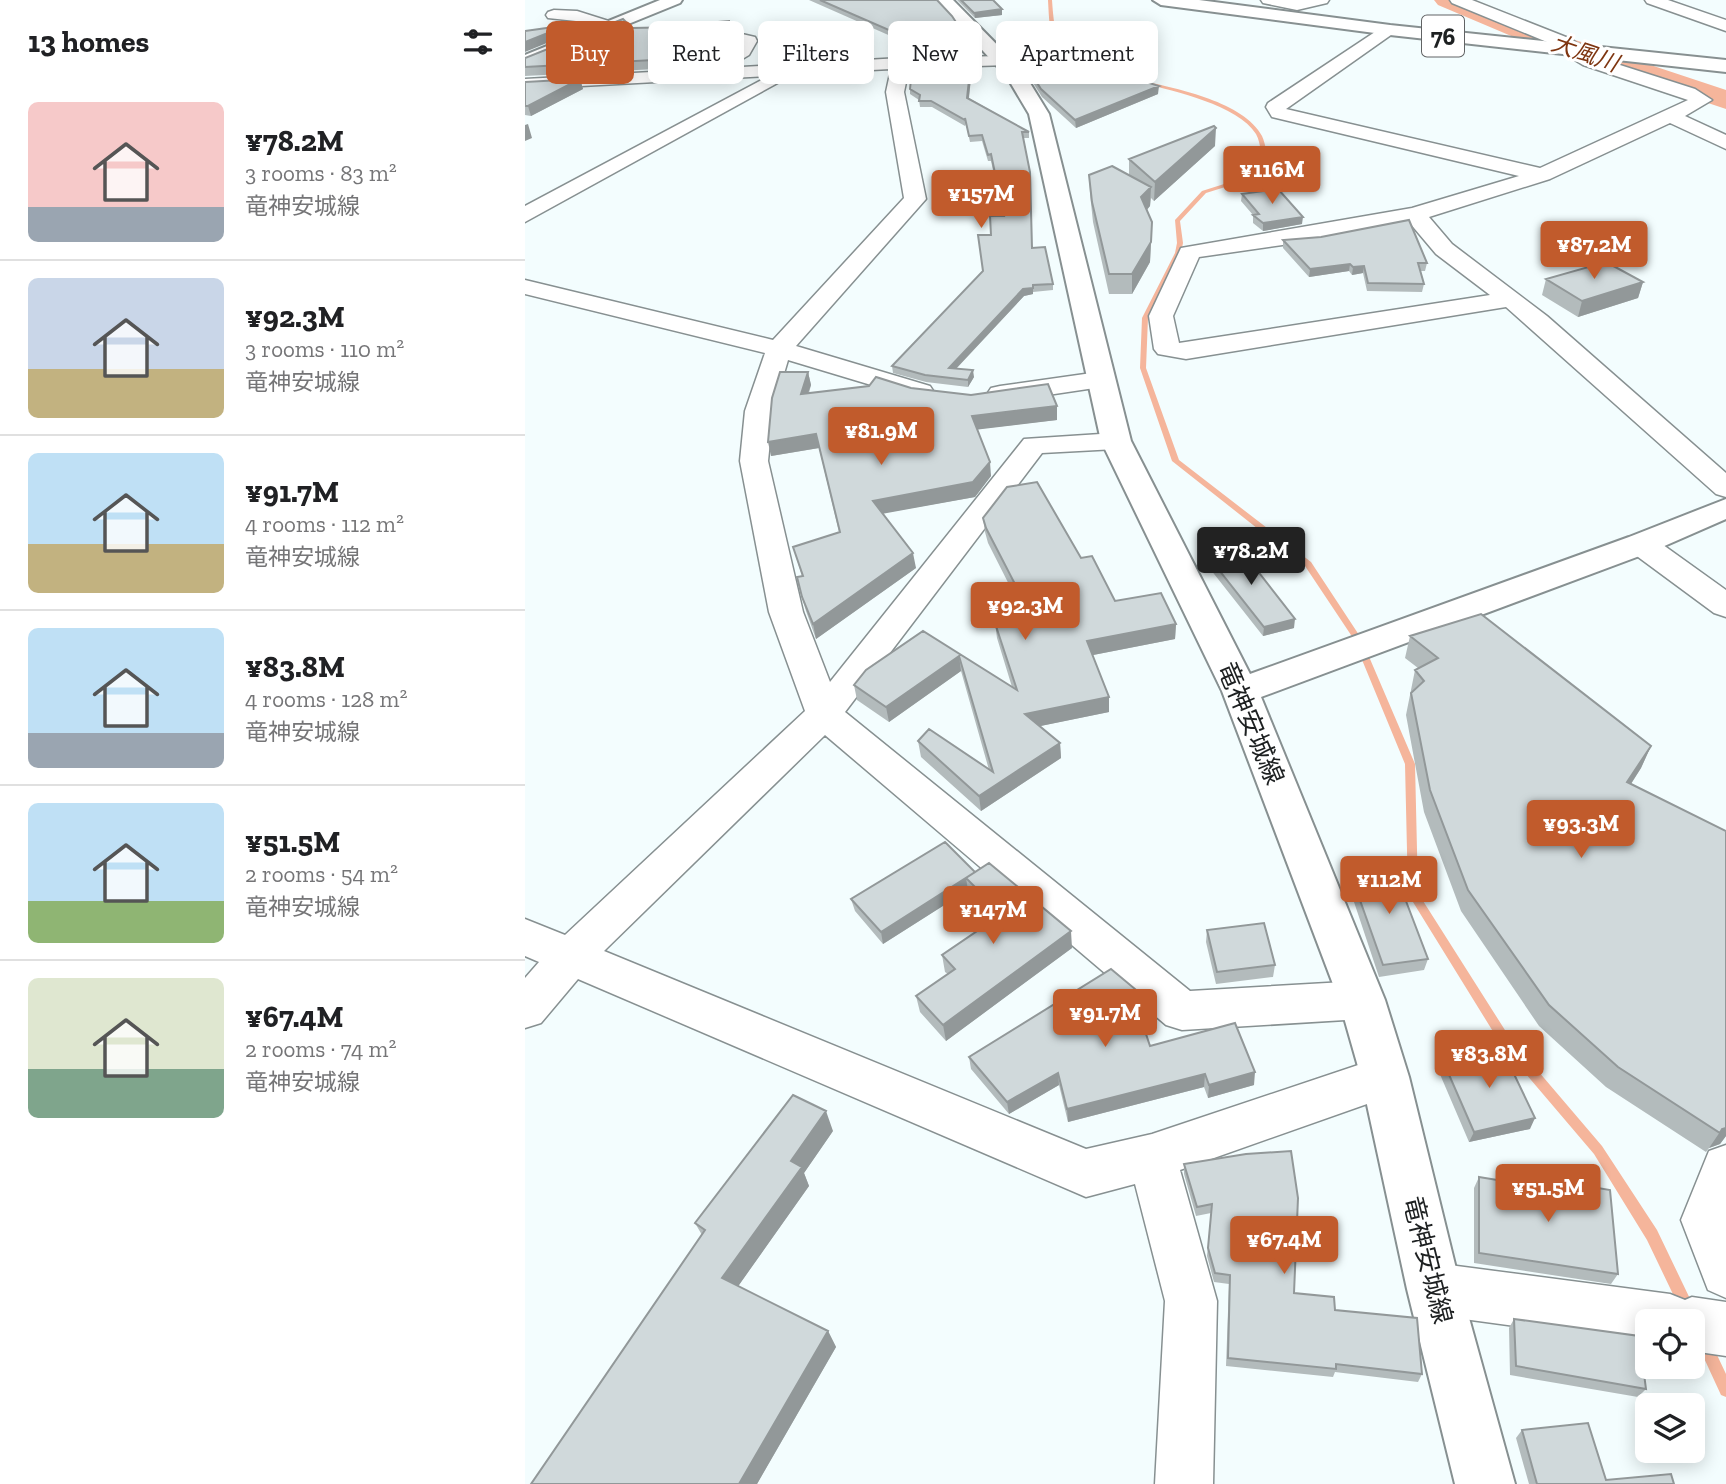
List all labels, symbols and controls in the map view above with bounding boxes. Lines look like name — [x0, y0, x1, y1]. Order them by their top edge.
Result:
road number: 76 — [1422, 16, 1464, 56]
chip: Buy — [546, 21, 634, 84]
chip: Rent — [648, 21, 744, 84]
chip: Filters — [758, 21, 874, 84]
chip: New — [888, 21, 982, 84]
chip: Apartment — [996, 21, 1158, 84]
icon: filters — [459, 23, 497, 61]
text: 13 homes — [28, 24, 149, 60]
water label: 大風川 — [1548, 29, 1625, 78]
text: ¥78.2M — [245, 123, 344, 159]
icon: home — [84, 130, 168, 214]
pin: ¥116M — [1223, 146, 1321, 206]
text: ¥116M — [1239, 155, 1305, 183]
text: 3 rooms · 83 m² — [245, 159, 397, 187]
pin: ¥157M — [932, 170, 1030, 230]
text: ¥157M — [947, 179, 1015, 207]
text: 竜神安城線 — [245, 192, 360, 220]
pin: ¥87.2M — [1537, 222, 1651, 281]
text: ¥87.2M — [1557, 230, 1631, 258]
text: ¥92.3M — [245, 299, 345, 335]
icon: home — [84, 306, 168, 390]
text: 3 rooms · 110 m² — [245, 335, 404, 363]
text: 竜神安城線 — [245, 368, 360, 396]
pin: ¥81.9M — [824, 407, 938, 467]
text: ¥81.9M — [844, 416, 918, 444]
text: ¥91.7M — [245, 474, 339, 510]
icon: home — [84, 481, 168, 565]
text: 4 rooms · 112 m² — [245, 510, 404, 538]
pin: ¥78.2M — [1194, 528, 1308, 587]
text: ¥78.2M — [1213, 536, 1289, 564]
text: 竜神安城線 — [245, 543, 360, 571]
pin: ¥92.3M — [968, 582, 1082, 642]
text: ¥92.3M — [987, 591, 1063, 619]
text: ¥83.8M — [245, 649, 345, 685]
icon: home — [84, 656, 168, 740]
street label: 竜神安城線 — [1211, 657, 1291, 789]
text: 4 rooms · 128 m² — [245, 685, 407, 713]
text: 竜神安城線 — [245, 718, 360, 746]
pin: ¥93.3M — [1524, 800, 1638, 860]
text: ¥93.3M — [1543, 809, 1619, 837]
text: ¥51.5M — [245, 824, 340, 860]
icon: home — [84, 831, 168, 915]
pin: ¥112M — [1340, 856, 1438, 916]
text: 2 rooms · 54 m² — [245, 860, 398, 888]
text: ¥112M — [1356, 865, 1422, 893]
pin: ¥147M — [944, 886, 1042, 946]
text: 竜神安城線 — [245, 893, 360, 921]
text: ¥147M — [959, 895, 1027, 923]
pin: ¥91.7M — [1048, 990, 1162, 1049]
text: ¥91.7M — [1069, 998, 1141, 1026]
text: ¥67.4M — [245, 999, 344, 1035]
icon: home — [84, 1006, 168, 1090]
pin: ¥83.8M — [1432, 1030, 1546, 1090]
text: 2 rooms · 74 m² — [245, 1035, 396, 1063]
text: ¥83.8M — [1451, 1039, 1527, 1067]
text: 竜神安城線 — [245, 1068, 360, 1096]
pin: ¥51.5M — [1491, 1164, 1605, 1224]
text: ¥51.5M — [1512, 1173, 1584, 1201]
street label: 竜神安城線 — [1397, 1193, 1459, 1327]
pin: ¥67.4M — [1227, 1216, 1341, 1276]
text: ¥67.4M — [1246, 1225, 1322, 1253]
map controls — [1635, 1309, 1705, 1463]
button: locate — [1635, 1309, 1705, 1379]
button: layers — [1635, 1393, 1705, 1463]

